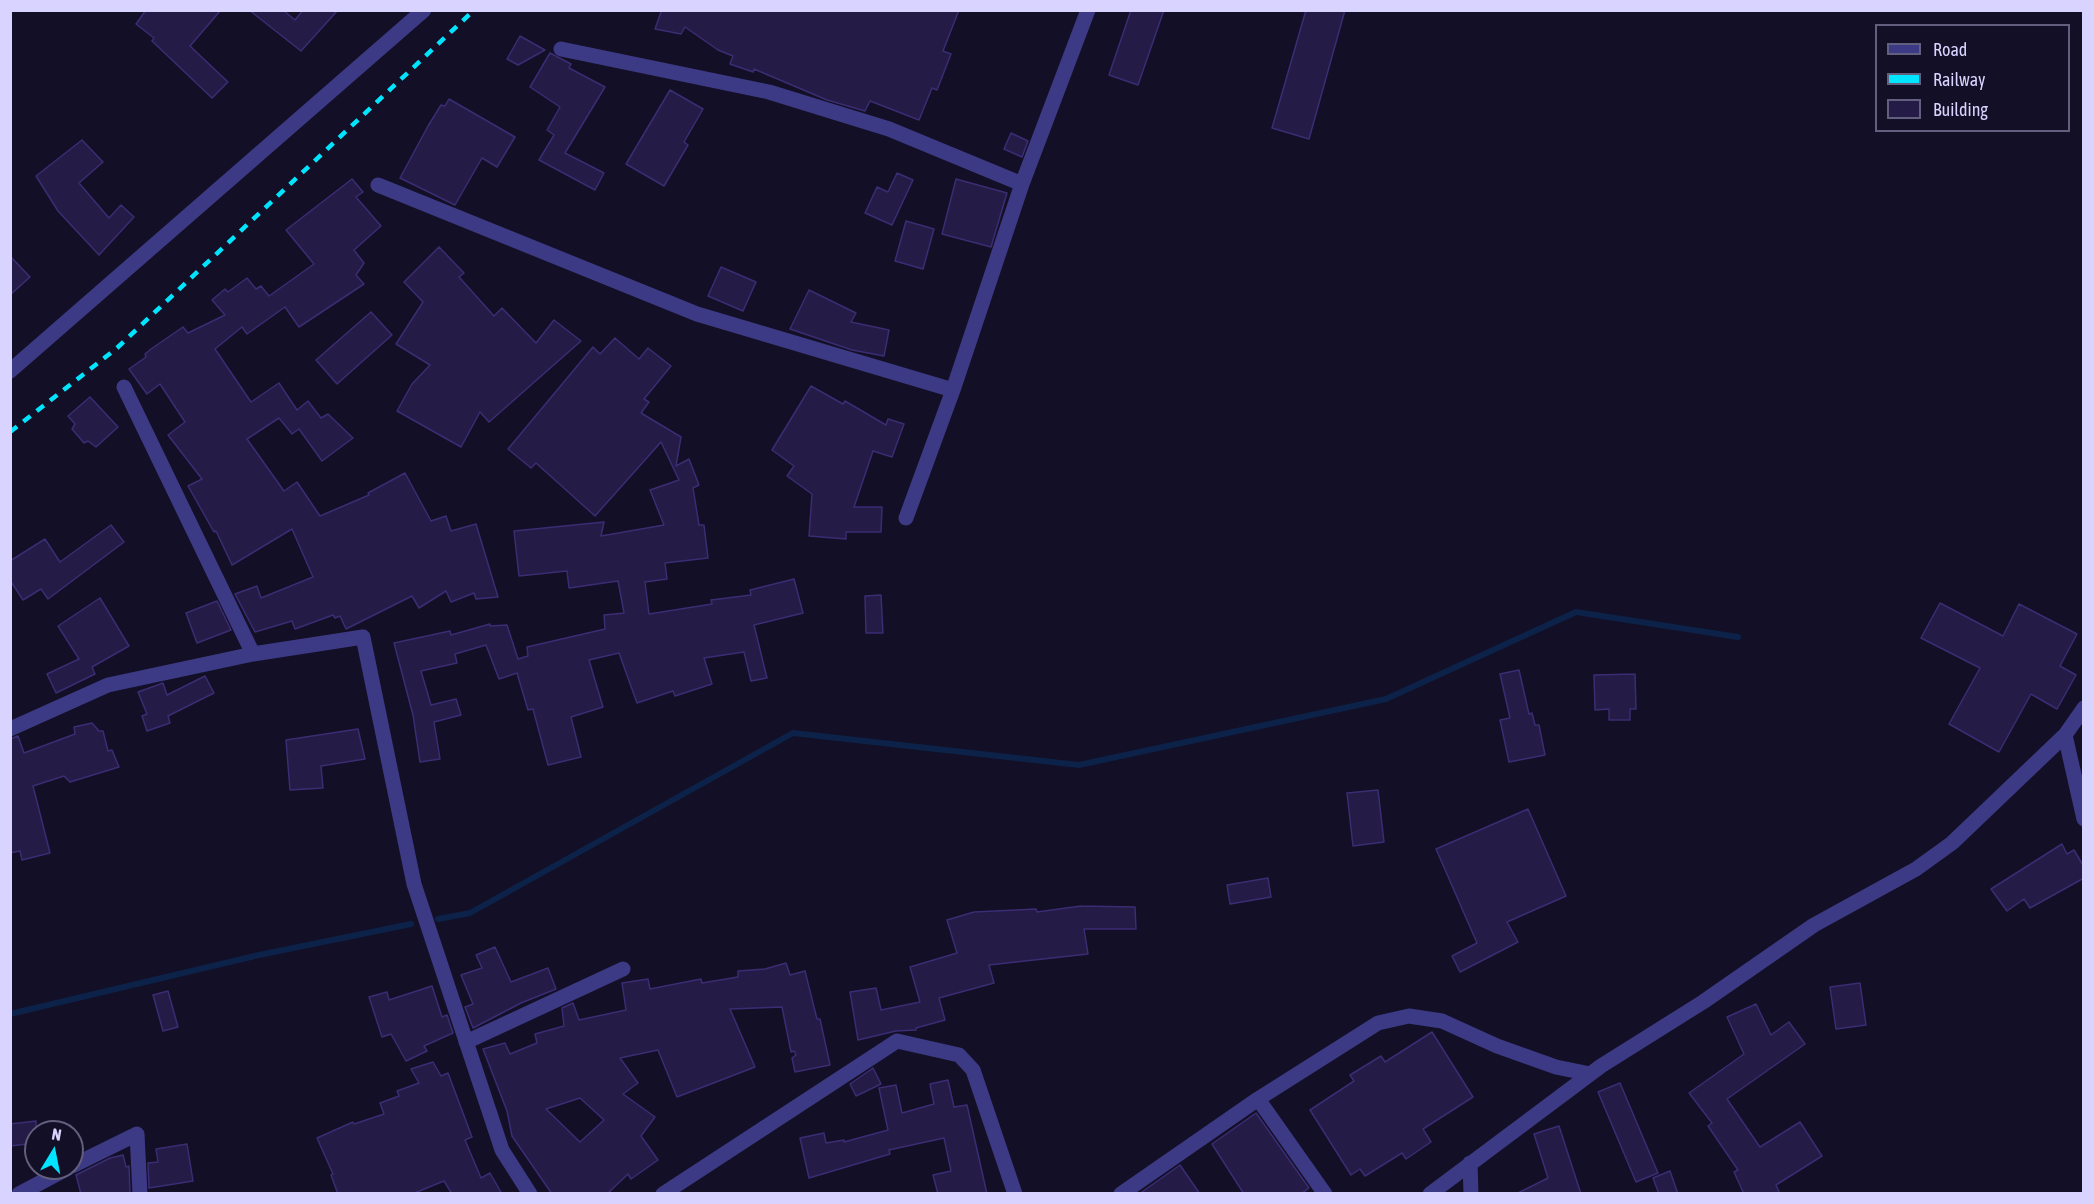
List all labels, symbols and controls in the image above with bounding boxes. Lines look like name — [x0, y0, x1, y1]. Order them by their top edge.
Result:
legend — [1875, 24, 2070, 132]
text: Road — [1933, 39, 1967, 60]
text: Railway — [1933, 69, 1985, 90]
text: Building — [1933, 99, 1988, 120]
north arrow — [24, 1120, 84, 1180]
text: N — [51, 1125, 63, 1144]

